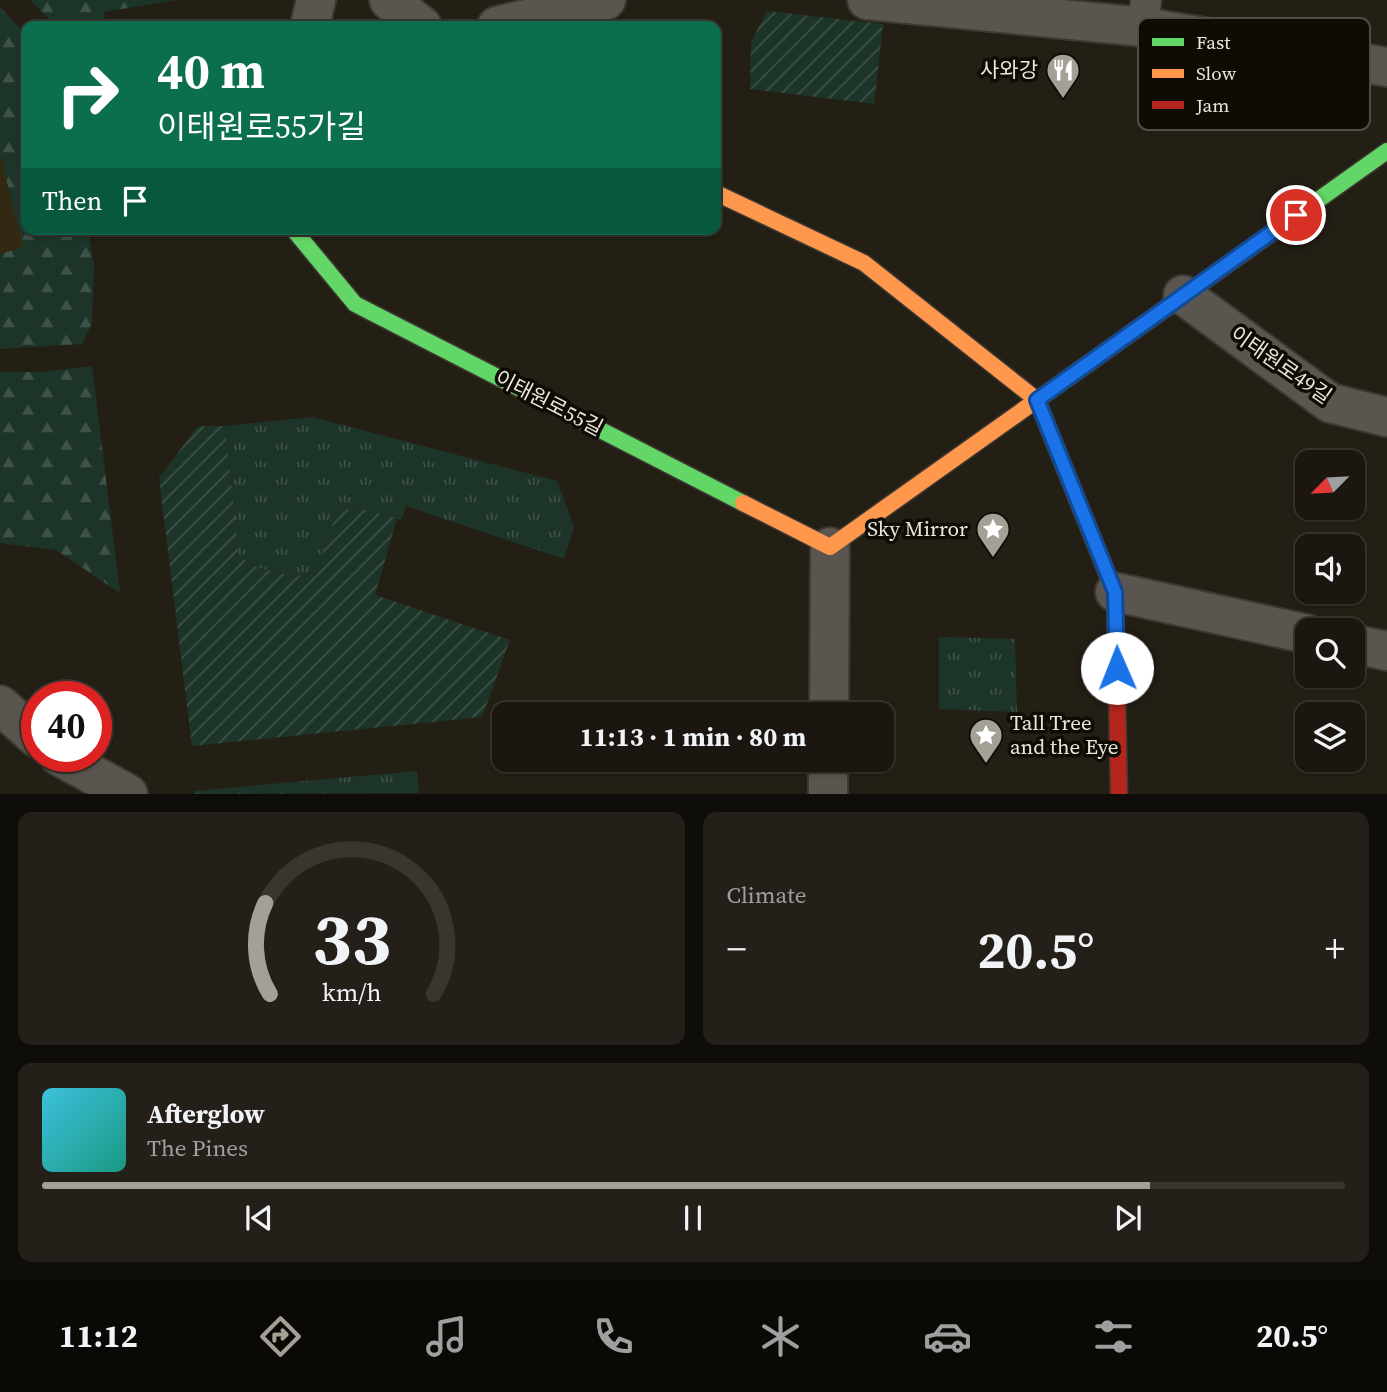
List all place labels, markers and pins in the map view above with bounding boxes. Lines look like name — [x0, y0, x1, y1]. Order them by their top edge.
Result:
restaurant icon: 사와강 — [1044, 51, 1082, 100]
place label: 사와강 — [980, 55, 1038, 84]
pin — [1266, 185, 1326, 245]
place icon: Sky Mirror — [974, 510, 1012, 559]
place label: Sky Mirror — [867, 514, 968, 543]
place label: Tall Tree and the Eye — [1010, 708, 1118, 761]
place icon: Tall Tree and the Eye — [967, 716, 1005, 765]

